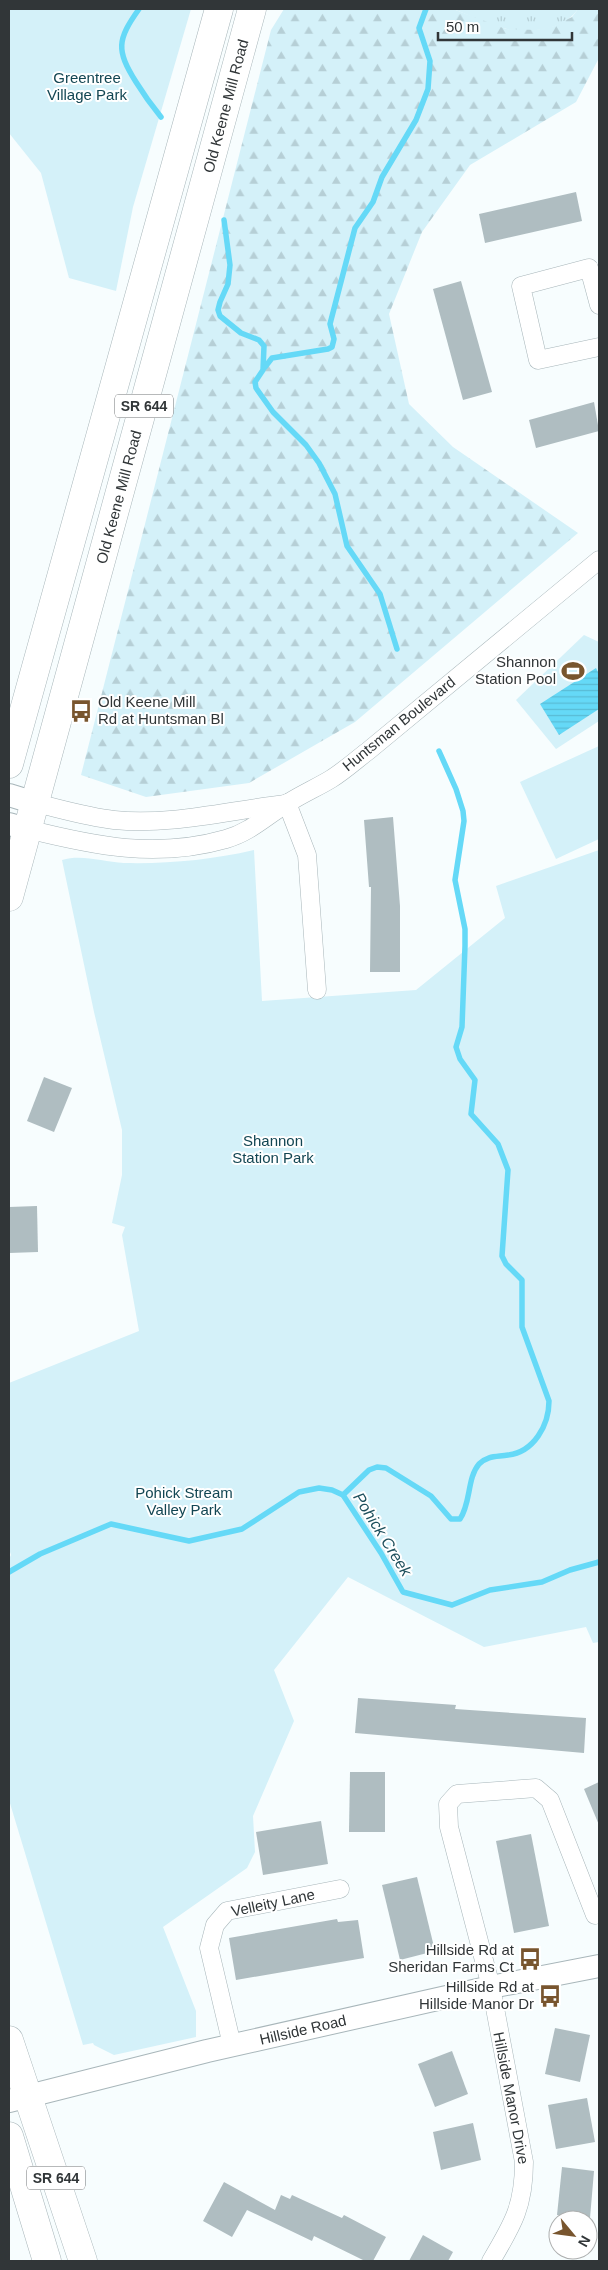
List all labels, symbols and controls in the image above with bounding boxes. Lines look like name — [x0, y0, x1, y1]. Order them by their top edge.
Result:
scale bar — [438, 10, 572, 42]
text: 50 m — [446, 18, 479, 35]
street label: Old Keene Mill Road — [200, 37, 252, 175]
park label: Greentree Village Park — [47, 69, 127, 103]
road number: SR 644 — [115, 394, 173, 418]
street label: Old Keene Mill Road — [93, 428, 145, 566]
place label: Shannon Station Pool — [475, 653, 556, 687]
sports icon: Shannon Station Pool — [560, 658, 586, 684]
street label: Huntsman Boulevard — [339, 673, 458, 774]
place label: Old Keene Mill Rd at Huntsman Bl — [98, 693, 224, 727]
bus stop icon: Old Keene Mill Rd at Huntsman Bl — [68, 698, 94, 724]
park label: Shannon Station Park — [232, 1132, 314, 1166]
park label: Pohick Stream Valley Park — [135, 1484, 233, 1518]
water label: Pohick Creek — [350, 1489, 416, 1580]
street label: Velleity Lane — [230, 1885, 316, 1920]
place label: Hillside Rd at Sheridan Farms Ct — [388, 1941, 515, 1975]
bus stop icon: Hillside Rd at Sheridan Farms Ct — [517, 1946, 543, 1972]
place label: Hillside Rd at Hillside Manor Dr — [419, 1978, 535, 2012]
bus stop icon: Hillside Rd at Hillside Manor Dr — [537, 1983, 563, 2009]
street label: Hillside Road — [258, 2011, 348, 2048]
street label: Hillside Manor Drive — [490, 2030, 533, 2165]
road number: SR 644 — [27, 2166, 85, 2190]
north arrow — [548, 2210, 598, 2260]
text: N — [575, 2233, 594, 2250]

